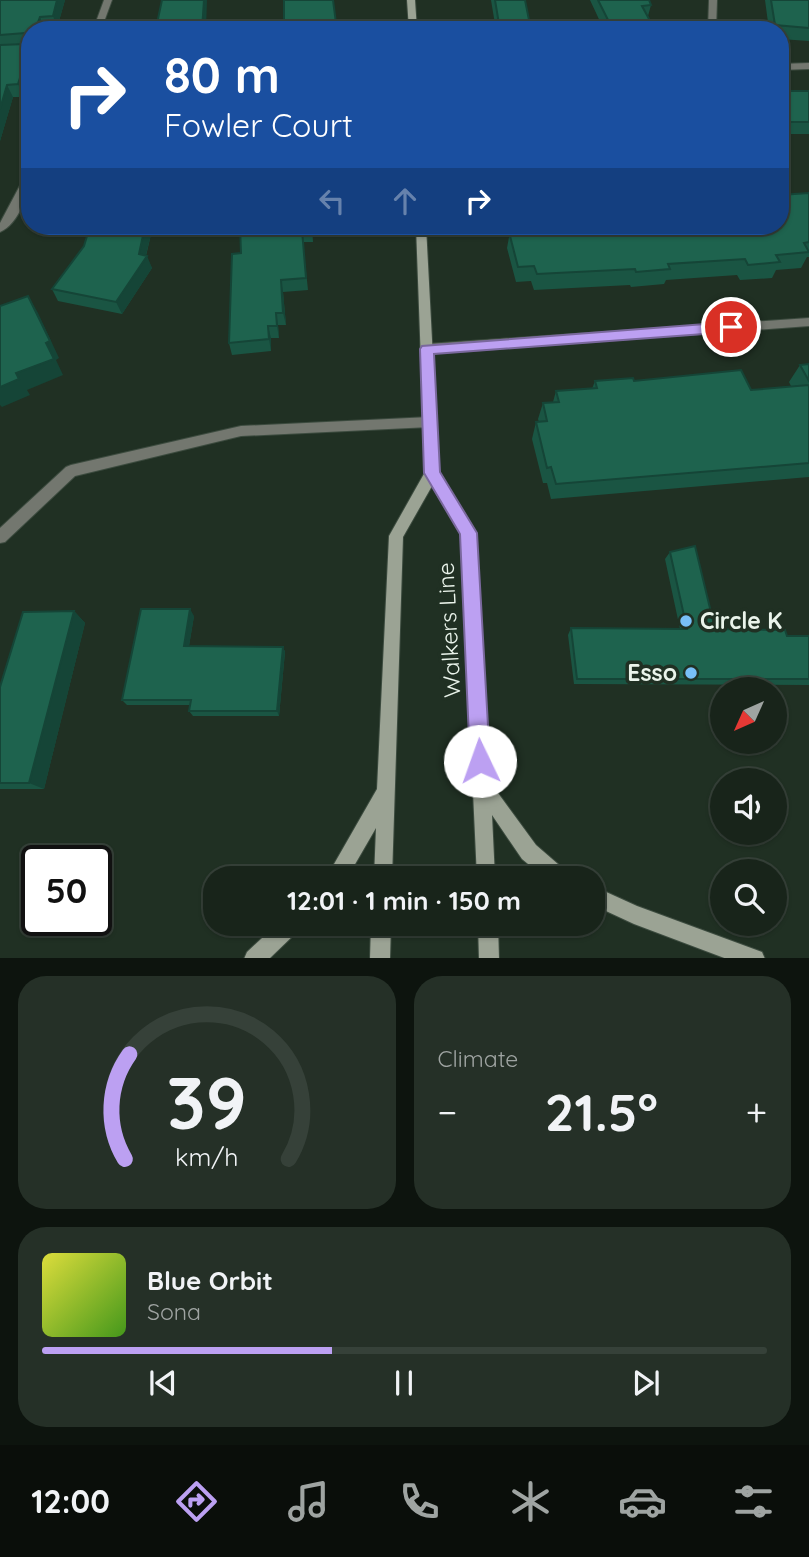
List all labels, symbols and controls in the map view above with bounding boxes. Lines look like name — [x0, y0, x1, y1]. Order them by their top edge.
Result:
text: 80 m — [164, 44, 280, 105]
icon: right — [49, 49, 140, 140]
text: Fowler Court — [164, 105, 353, 145]
icon: left — [313, 182, 351, 220]
icon: ahead — [386, 182, 424, 220]
icon: right — [459, 182, 497, 220]
pin — [701, 297, 761, 357]
icon: arrive — [712, 308, 750, 346]
street label: Walkers Line — [430, 562, 467, 698]
place label: Circle K — [700, 606, 782, 635]
marker: Circle K — [678, 613, 694, 629]
place label: Esso — [627, 658, 677, 687]
marker: Esso — [683, 665, 699, 681]
north arrow — [710, 677, 788, 754]
map controls — [710, 677, 787, 936]
position arrow — [443, 724, 517, 798]
button: sound — [710, 768, 787, 845]
speed limit sign: 50 — [21, 845, 112, 936]
button: search — [710, 859, 787, 936]
text: 12:01 · 1 min · 150 m — [287, 884, 521, 917]
text: Climate — [438, 1044, 518, 1073]
text: 39 — [167, 1056, 247, 1147]
text: 21.5° — [545, 1079, 658, 1144]
text: − — [438, 1088, 457, 1136]
text: + — [746, 1088, 767, 1136]
text: km/h — [175, 1140, 238, 1171]
text: Blue Orbit — [147, 1264, 273, 1297]
text: Sona — [147, 1297, 201, 1326]
icon: previous — [144, 1364, 182, 1402]
icon: pause — [385, 1364, 423, 1402]
icon: next — [627, 1364, 665, 1402]
icon: directions — [172, 1477, 221, 1526]
icon: music — [284, 1477, 333, 1526]
icon: phone — [395, 1477, 444, 1526]
icon: climate — [506, 1477, 555, 1526]
icon: car — [618, 1477, 667, 1526]
icon: filters — [729, 1477, 778, 1526]
text: 12:00 — [31, 1481, 110, 1521]

